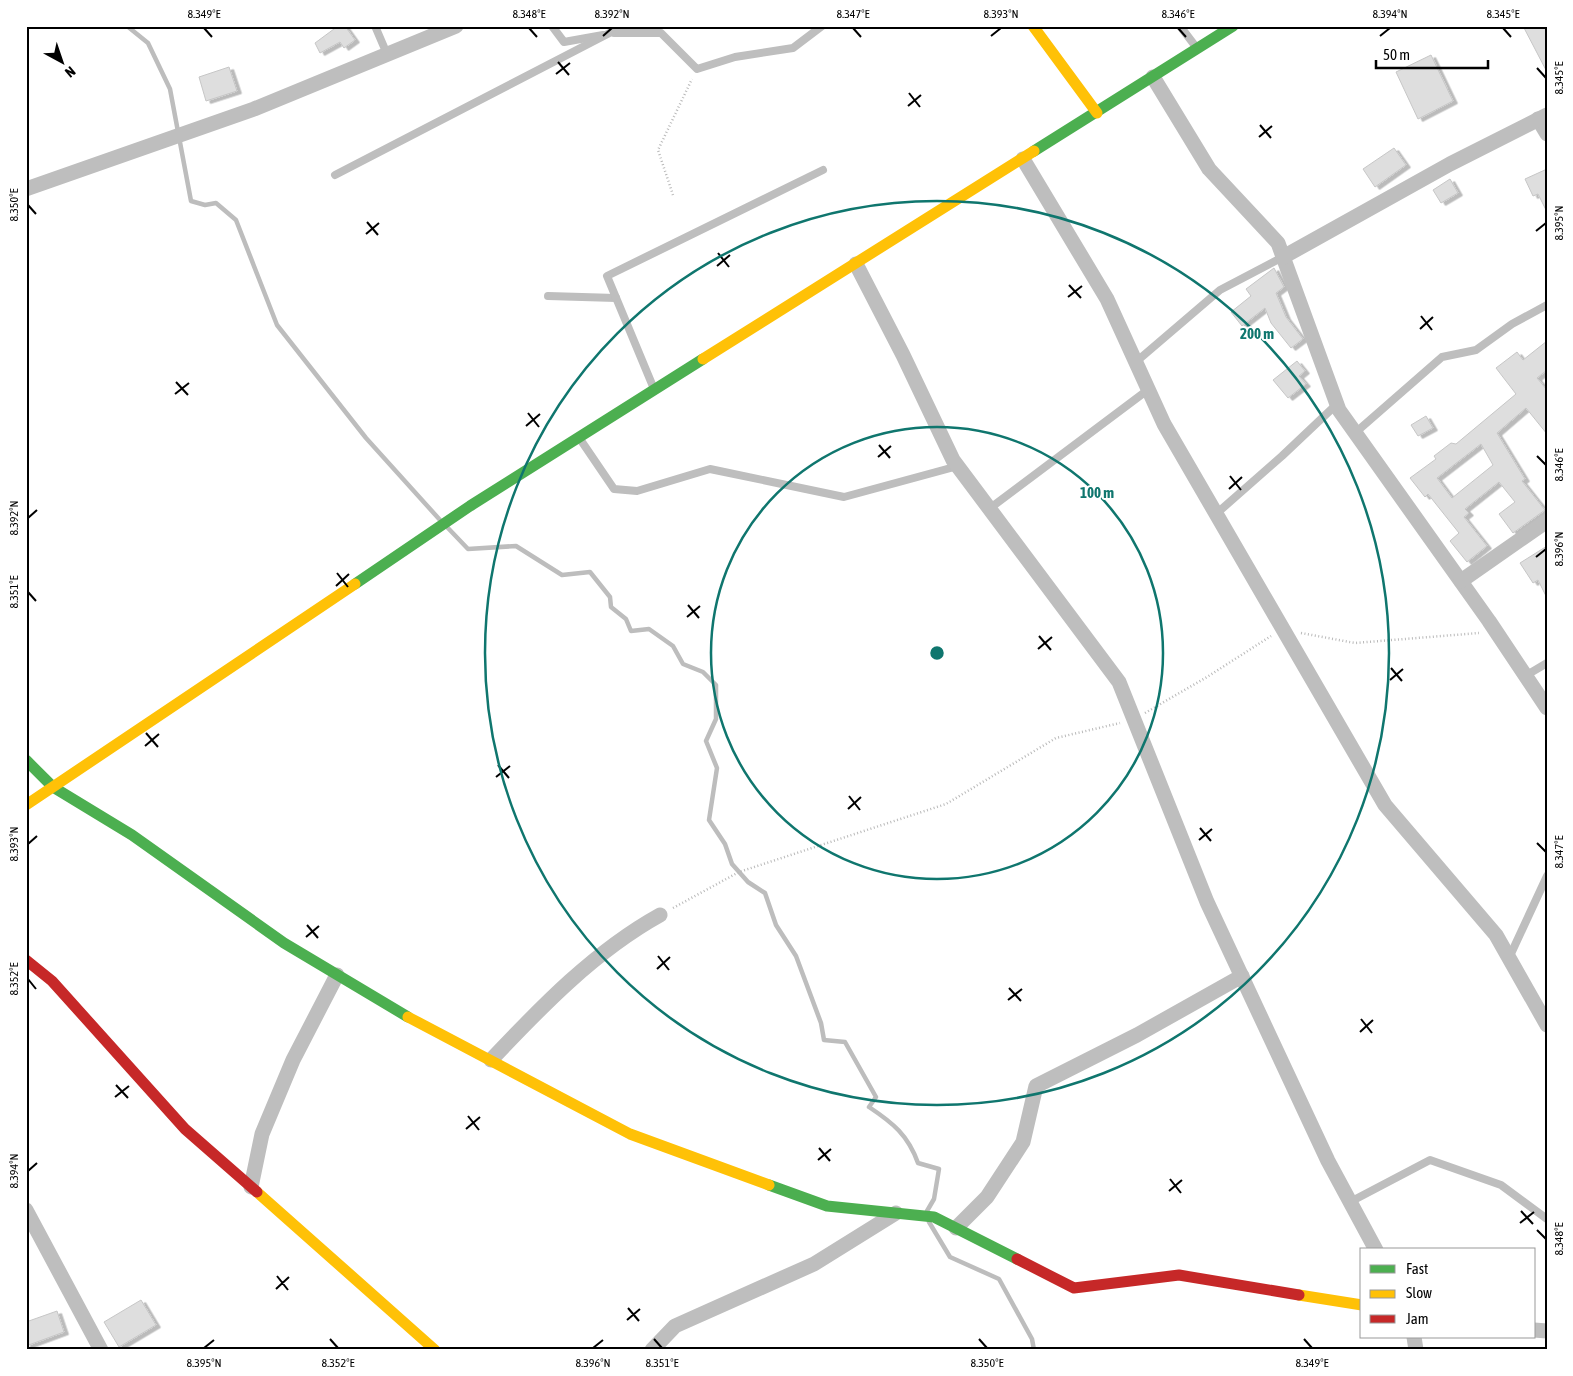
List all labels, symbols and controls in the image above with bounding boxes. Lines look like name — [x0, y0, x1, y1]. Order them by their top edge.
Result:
text: 8.349°E — [187, 7, 221, 21]
text: 8.348°E — [512, 7, 546, 21]
text: 8.392°N — [594, 7, 630, 21]
text: 8.347°E — [836, 7, 870, 21]
text: 8.393°N — [983, 7, 1019, 21]
text: 8.346°E — [1161, 7, 1195, 21]
text: 8.394°N — [1372, 7, 1408, 21]
text: 8.345°E — [1486, 7, 1520, 21]
north arrow — [38, 38, 88, 88]
scale bar — [1376, 38, 1488, 70]
text: 50 m — [1383, 46, 1410, 63]
text: 8.345°E — [1552, 61, 1566, 95]
text: N — [62, 63, 79, 81]
text: 8.350°E — [7, 188, 21, 222]
text: 8.395°N — [1552, 205, 1566, 241]
text: 200 m — [1240, 325, 1274, 342]
text: 8.346°E — [1552, 448, 1566, 482]
text: 100 m — [1080, 484, 1114, 501]
text: 8.392°N — [7, 500, 21, 536]
text: 8.396°N — [1552, 531, 1566, 567]
text: 8.351°E — [7, 575, 21, 609]
centre of rings — [928, 644, 946, 662]
text: 8.393°N — [7, 826, 21, 862]
text: 8.347°E — [1552, 835, 1566, 869]
text: 8.352°E — [7, 962, 21, 996]
text: 8.394°N — [7, 1153, 21, 1189]
text: 8.348°E — [1552, 1222, 1566, 1256]
legend — [1360, 1248, 1536, 1338]
text: Fast — [1406, 1260, 1428, 1277]
text: Slow — [1406, 1284, 1432, 1301]
text: Jam — [1406, 1310, 1429, 1327]
text: 8.395°N — [186, 1356, 222, 1370]
text: 8.352°E — [321, 1356, 355, 1370]
text: 8.396°N — [575, 1356, 611, 1370]
text: 8.351°E — [645, 1356, 679, 1370]
text: 8.350°E — [970, 1356, 1004, 1370]
text: 8.349°E — [1295, 1356, 1329, 1370]

